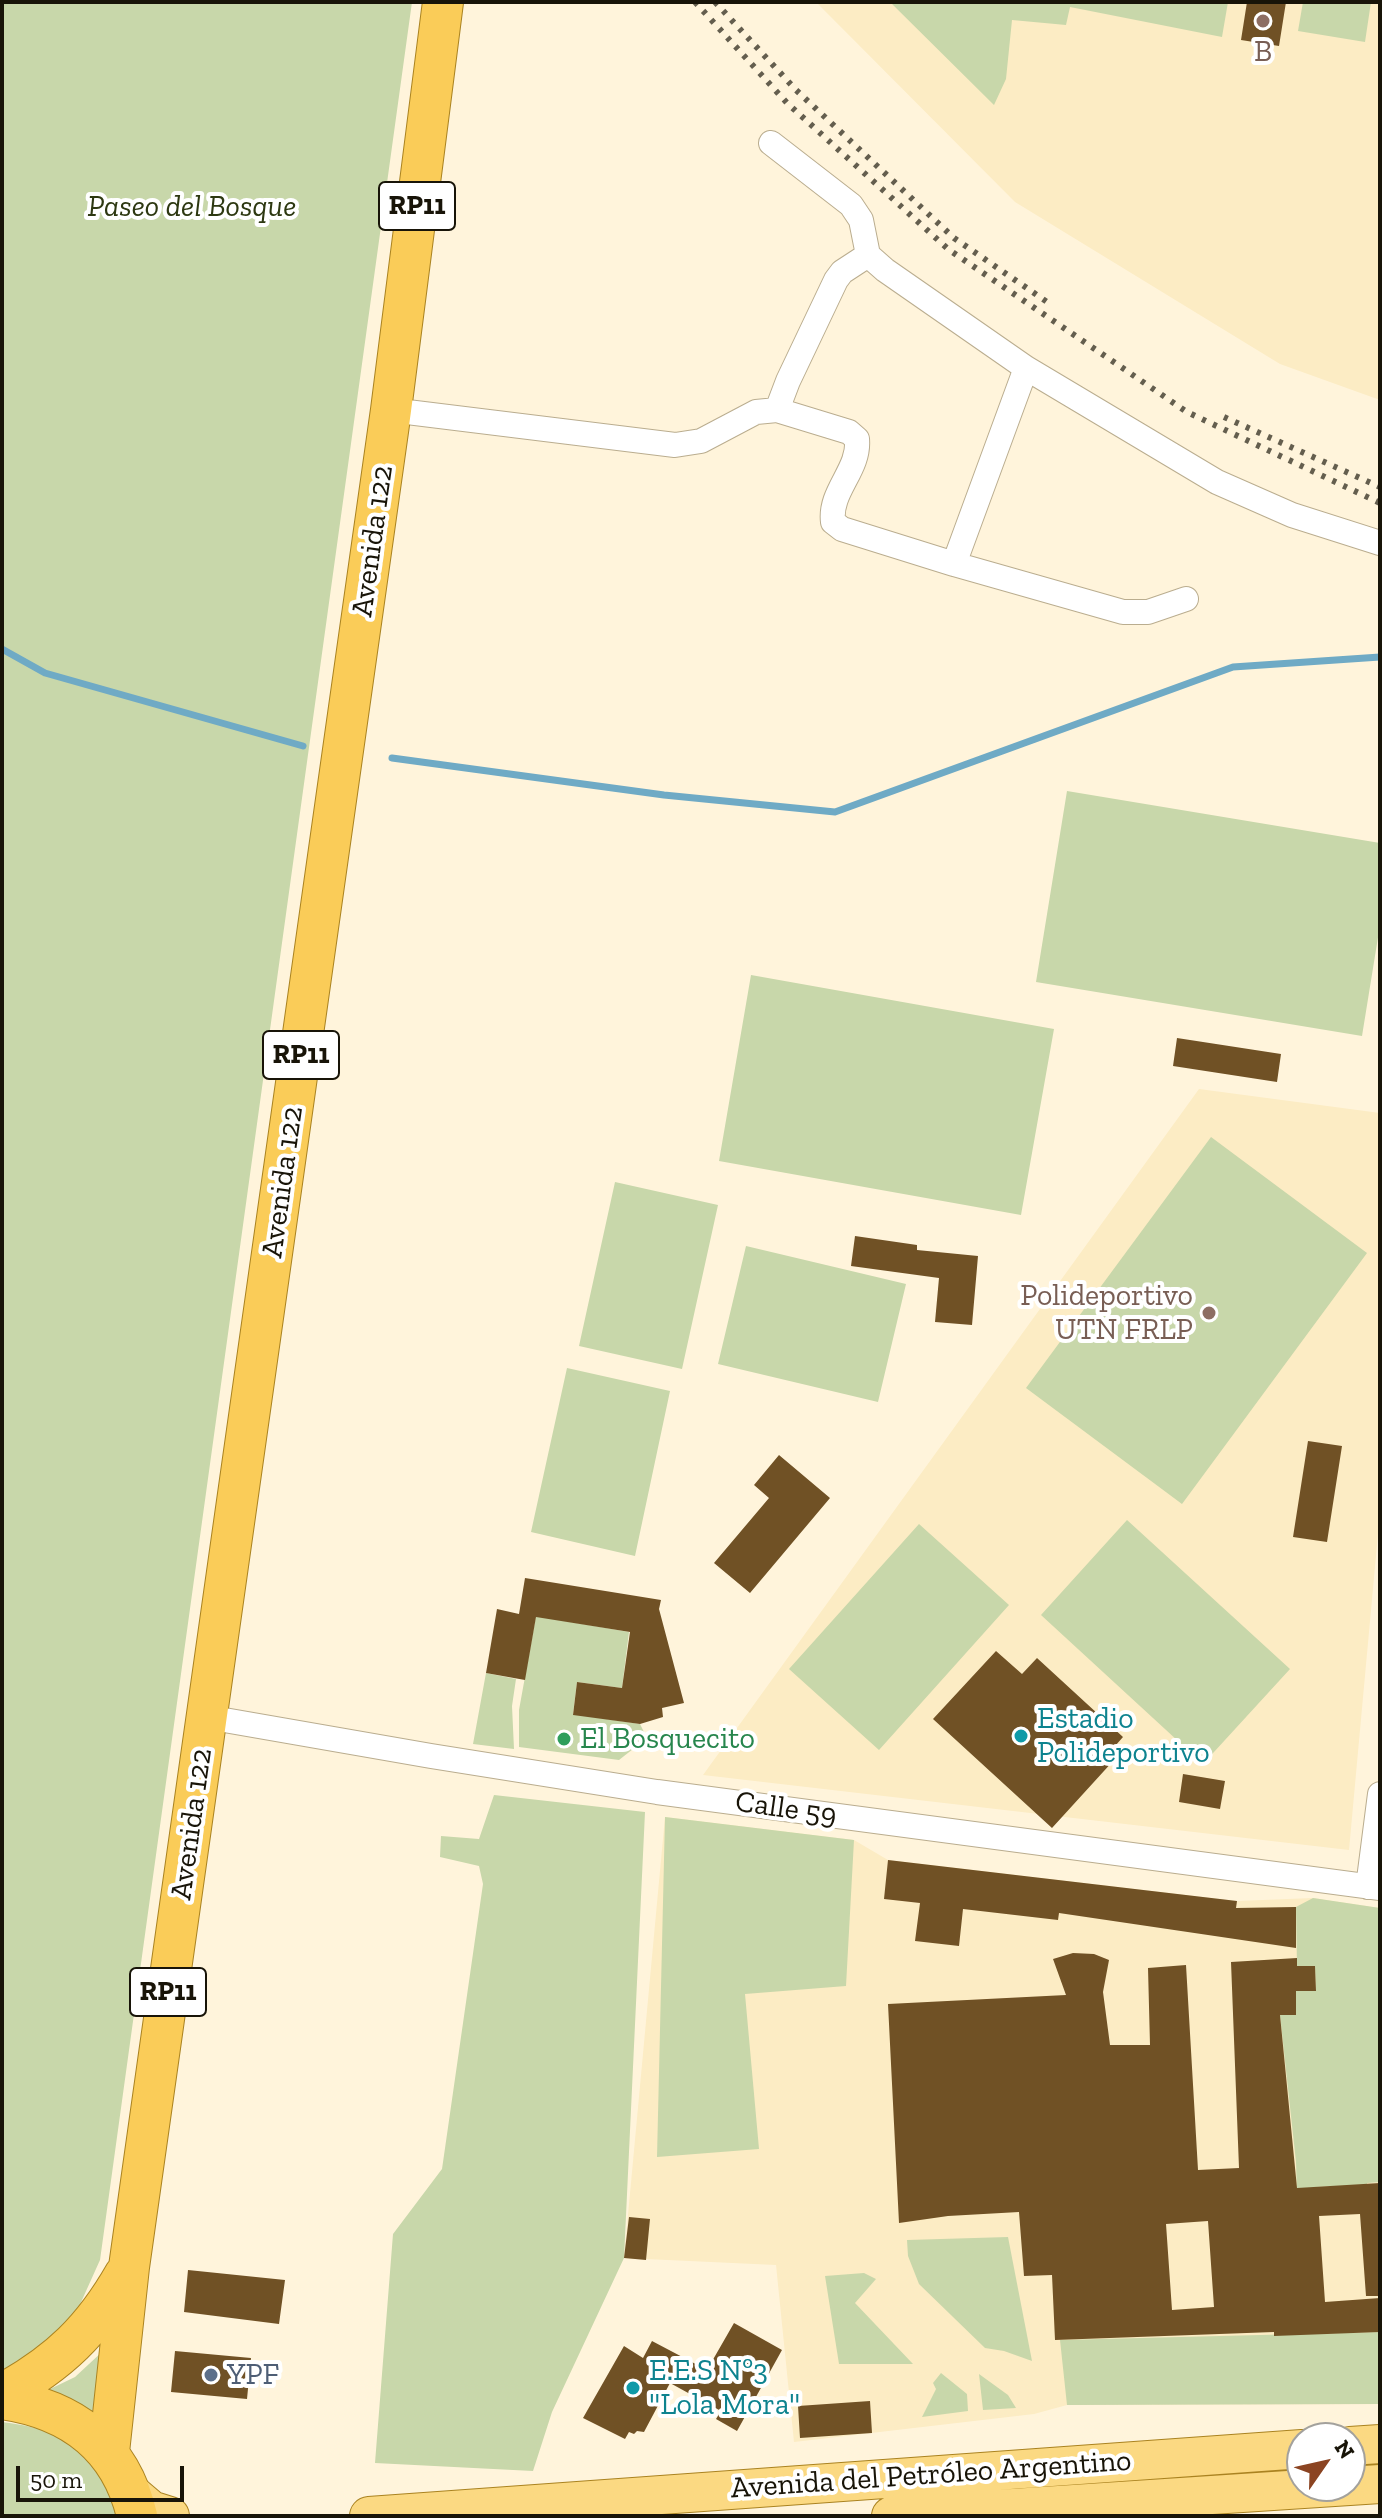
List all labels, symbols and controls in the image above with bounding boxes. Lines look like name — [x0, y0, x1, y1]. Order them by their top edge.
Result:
marker: B — [1254, 12, 1272, 30]
place label: B — [1254, 34, 1272, 70]
road number: RP11 — [379, 182, 455, 230]
park label: Paseo del Bosque — [88, 189, 296, 225]
street label: Avenida 122 — [345, 463, 401, 619]
road number: RP11 — [263, 1031, 339, 1079]
street label: Avenida 122 — [255, 1104, 311, 1260]
place label: Polideportivo UTN FRLP — [1020, 1278, 1193, 1348]
marker: Polideportivo UTN FRLP — [1200, 1304, 1218, 1322]
place label: Estadio Polideportivo — [1037, 1701, 1210, 1772]
place label: El Bosquecito — [580, 1721, 755, 1757]
marker: Estadio Polideportivo — [1012, 1727, 1030, 1745]
marker: El Bosquecito — [555, 1730, 573, 1748]
street label: Avenida 122 — [164, 1746, 220, 1902]
street label: Calle 59 — [733, 1784, 839, 1834]
road number: RP11 — [130, 1968, 206, 2016]
place label: E.E.S Nº3 "Lola Mora" — [649, 2353, 800, 2424]
place label: YPF — [227, 2357, 279, 2393]
marker: YPF — [202, 2366, 220, 2384]
marker: E.E.S Nº3 "Lola Mora" — [624, 2379, 642, 2397]
north arrow — [1286, 2422, 1366, 2502]
text: N — [1329, 2435, 1361, 2464]
street label: Avenida del Petróleo Argentino — [729, 2443, 1133, 2507]
scale bar — [20, 2450, 188, 2500]
text: 50 m — [30, 2465, 82, 2494]

